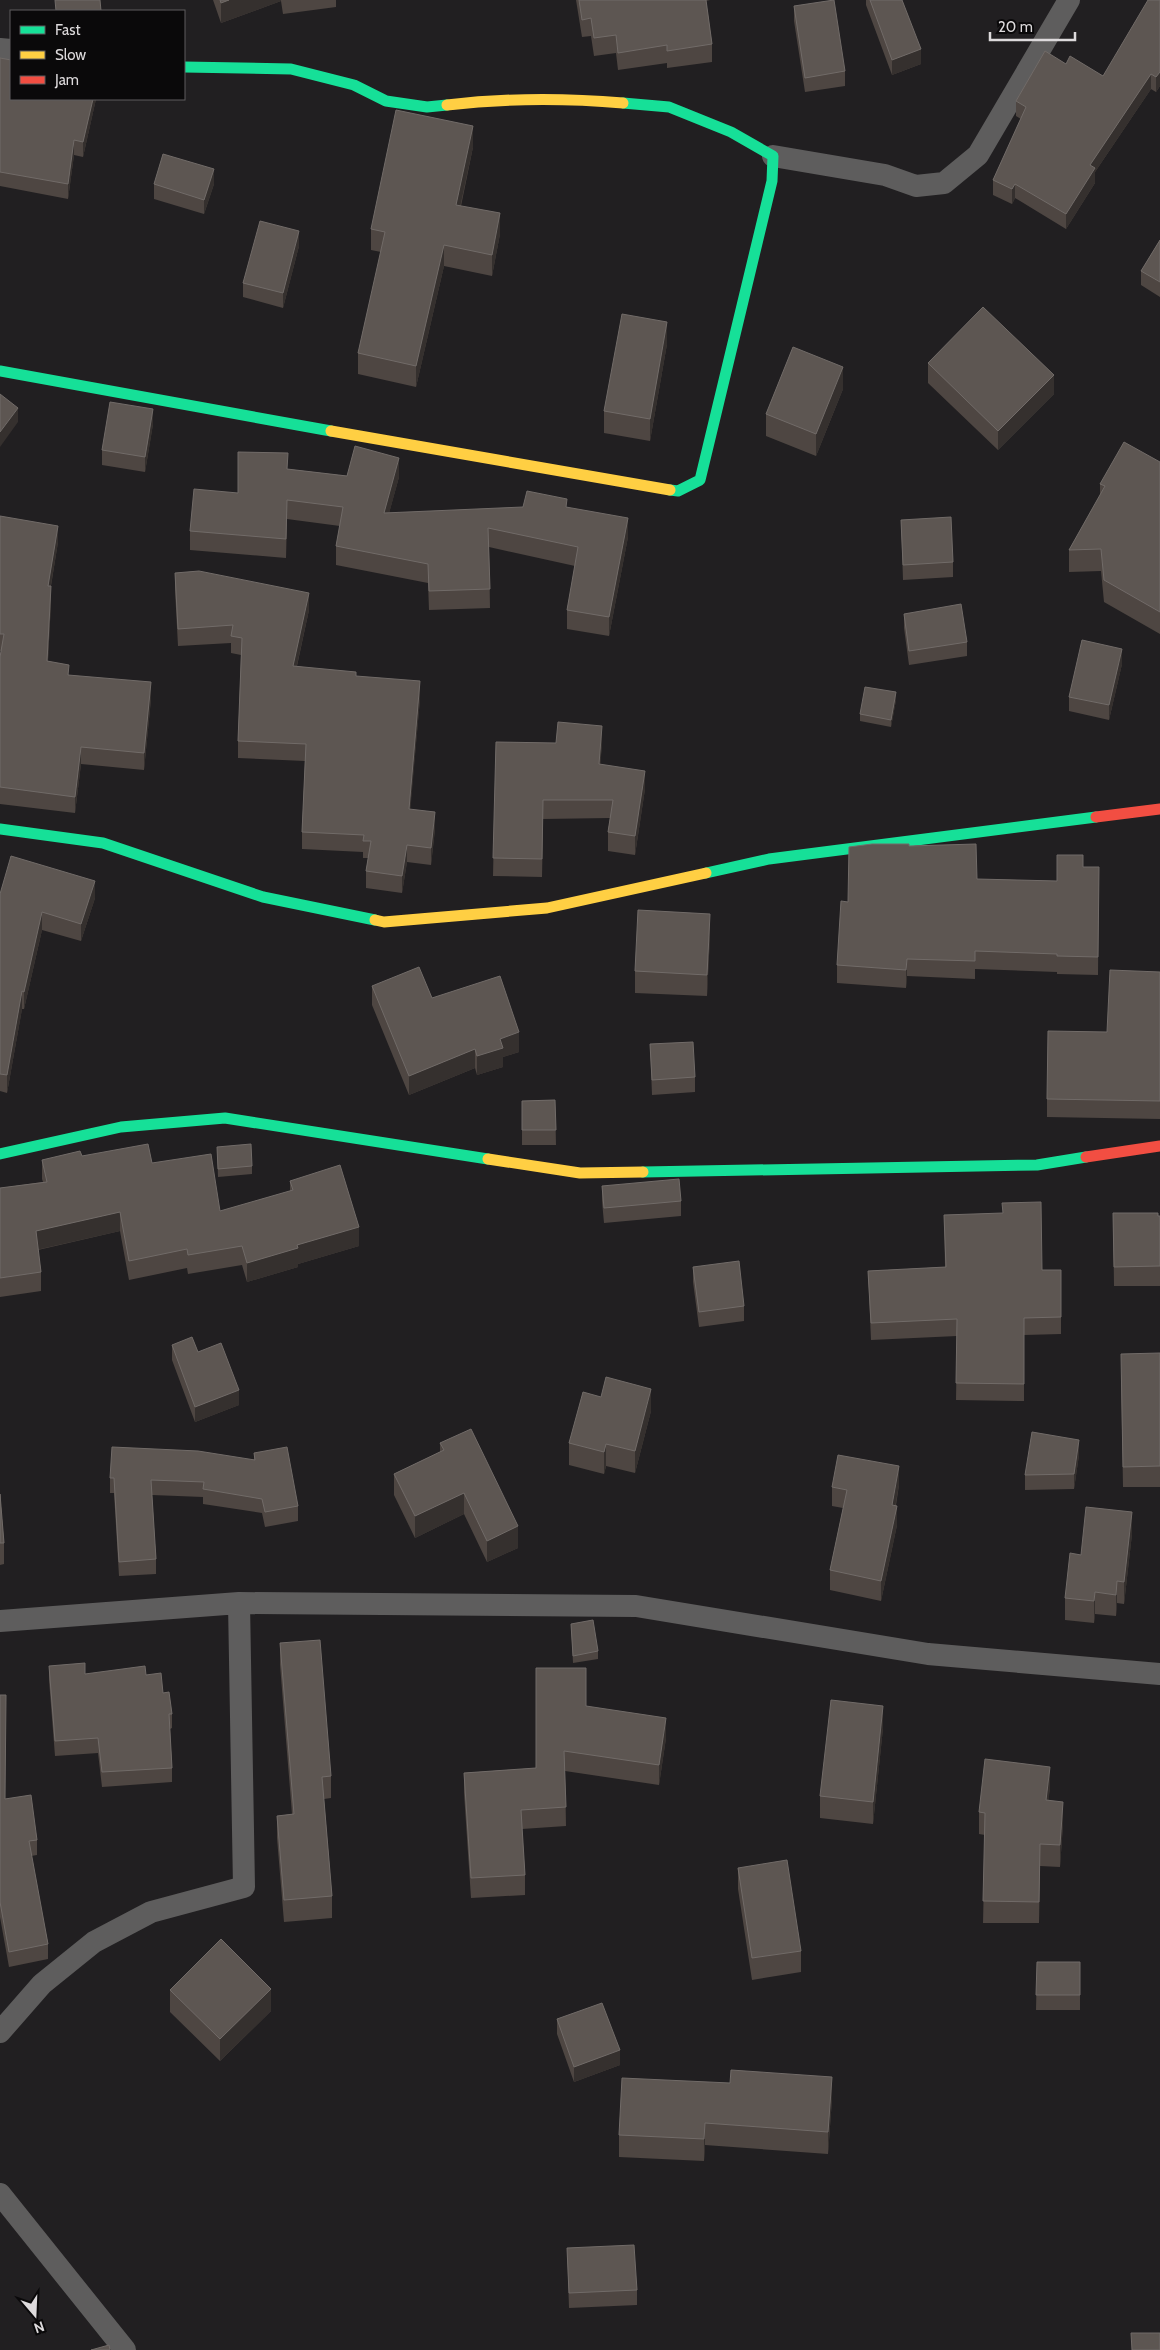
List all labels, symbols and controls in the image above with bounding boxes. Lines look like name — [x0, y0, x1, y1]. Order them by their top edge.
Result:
legend — [10, 10, 185, 100]
scale bar — [990, 10, 1075, 42]
text: 20 m — [998, 18, 1033, 36]
text: Fast — [55, 21, 80, 39]
text: Slow — [55, 46, 86, 64]
text: Jam — [54, 71, 79, 89]
north arrow — [10, 2290, 60, 2340]
text: N — [32, 2317, 47, 2337]

